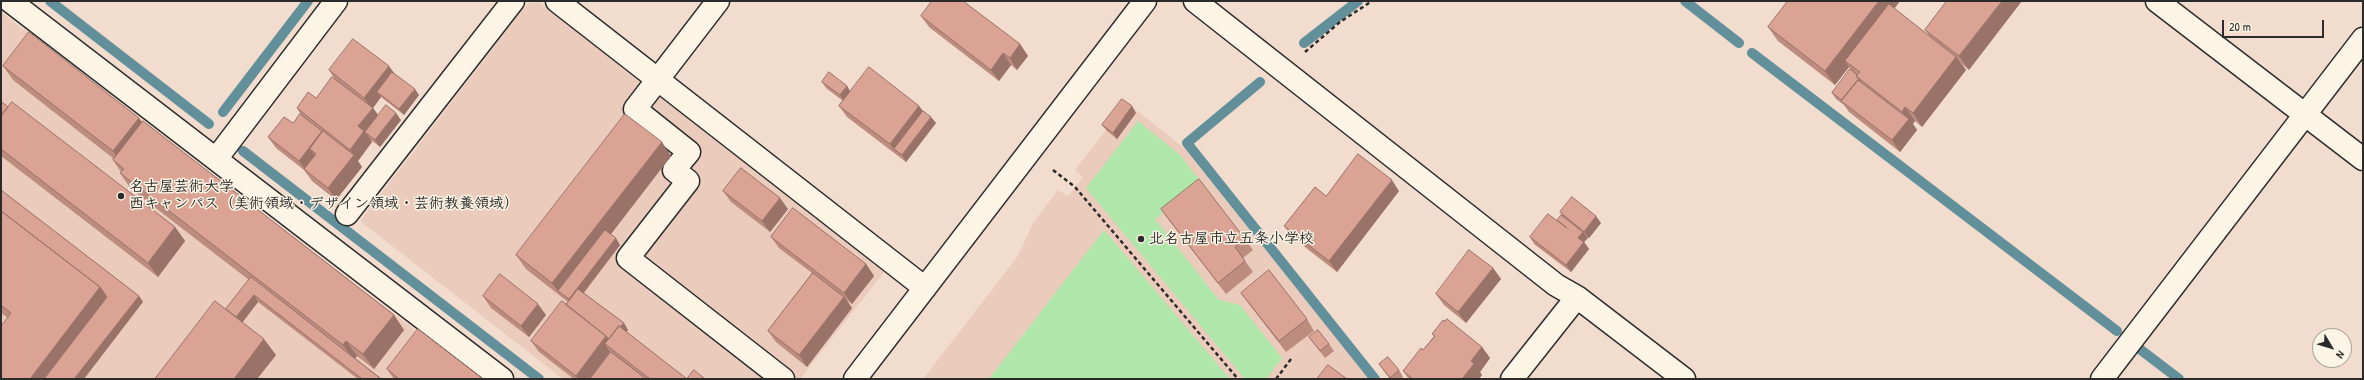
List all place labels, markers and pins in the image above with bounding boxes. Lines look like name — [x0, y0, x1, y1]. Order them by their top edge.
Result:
place label: 名古屋芸術大学 西キャンパス（美術領域・デザイン領域・芸術教養領域） — [129, 178, 519, 213]
marker: 名古屋芸術大学 西キャンパス（美術領域・デザイン領域・芸術教養領域） — [116, 191, 126, 201]
place label: 北名古屋市立五条小学校 — [1149, 230, 1314, 248]
marker: 北名古屋市立五条小学校 — [1136, 234, 1146, 244]

